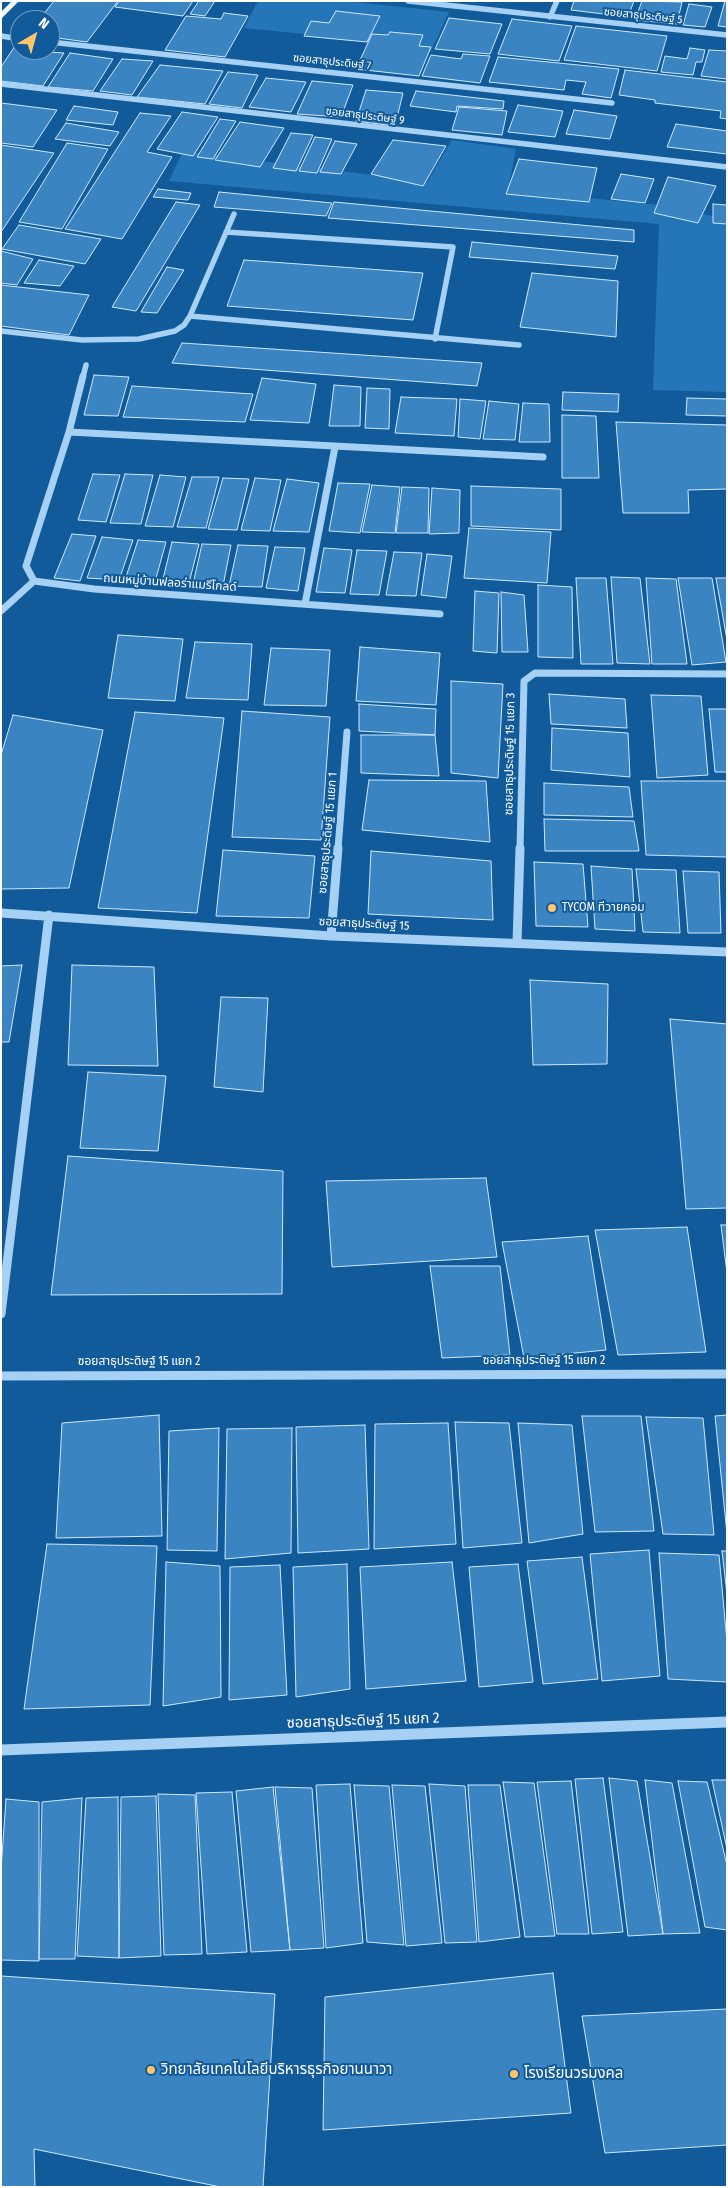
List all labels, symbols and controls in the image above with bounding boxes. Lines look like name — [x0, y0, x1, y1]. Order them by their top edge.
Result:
street label: ซอยสาธุประดิษฐ์ 5 — [603, 5, 683, 27]
north arrow — [10, 10, 60, 60]
text: N — [35, 14, 52, 33]
street label: ซอยสาธุประดิษฐ์ 7 — [292, 51, 372, 73]
street label: ซอยสาธุประดิษฐ์ 9 — [325, 105, 405, 127]
street label: ถนนหมู่บ้านฟลอร่าแมรีโกลด์ — [103, 571, 237, 595]
street label: ซอยสาธุประดิษฐ์ 15 แยก 3 — [502, 693, 518, 815]
street label: ซอยสาธุประดิษฐ์ 15 แยก 1 — [316, 772, 340, 894]
place label: TYCOM ทีวายคอม — [562, 901, 645, 915]
marker: TYCOM ทีวายคอม — [546, 902, 558, 914]
street label: ซอยสาธุประดิษฐ์ 15 — [318, 914, 410, 934]
street label: ซอยสาธุประดิษฐ์ 15 แยก 2 — [483, 1354, 605, 1368]
street label: ซอยสาธุประดิษฐ์ 15 แยก 2 — [78, 1355, 200, 1369]
street label: ซอยสาธุประดิษฐ์ 15 แยก 2 — [286, 1709, 440, 1733]
place label: วิทยาลัยเทคโนโลยีบริหารธุรกิจยานนาวา — [161, 2061, 392, 2079]
marker: วิทยาลัยเทคโนโลยีบริหารธุรกิจยานนาวา — [145, 2064, 157, 2076]
place label: โรงเรียนวรมงคล — [524, 2065, 623, 2083]
marker: โรงเรียนวรมงคล — [508, 2068, 520, 2080]

